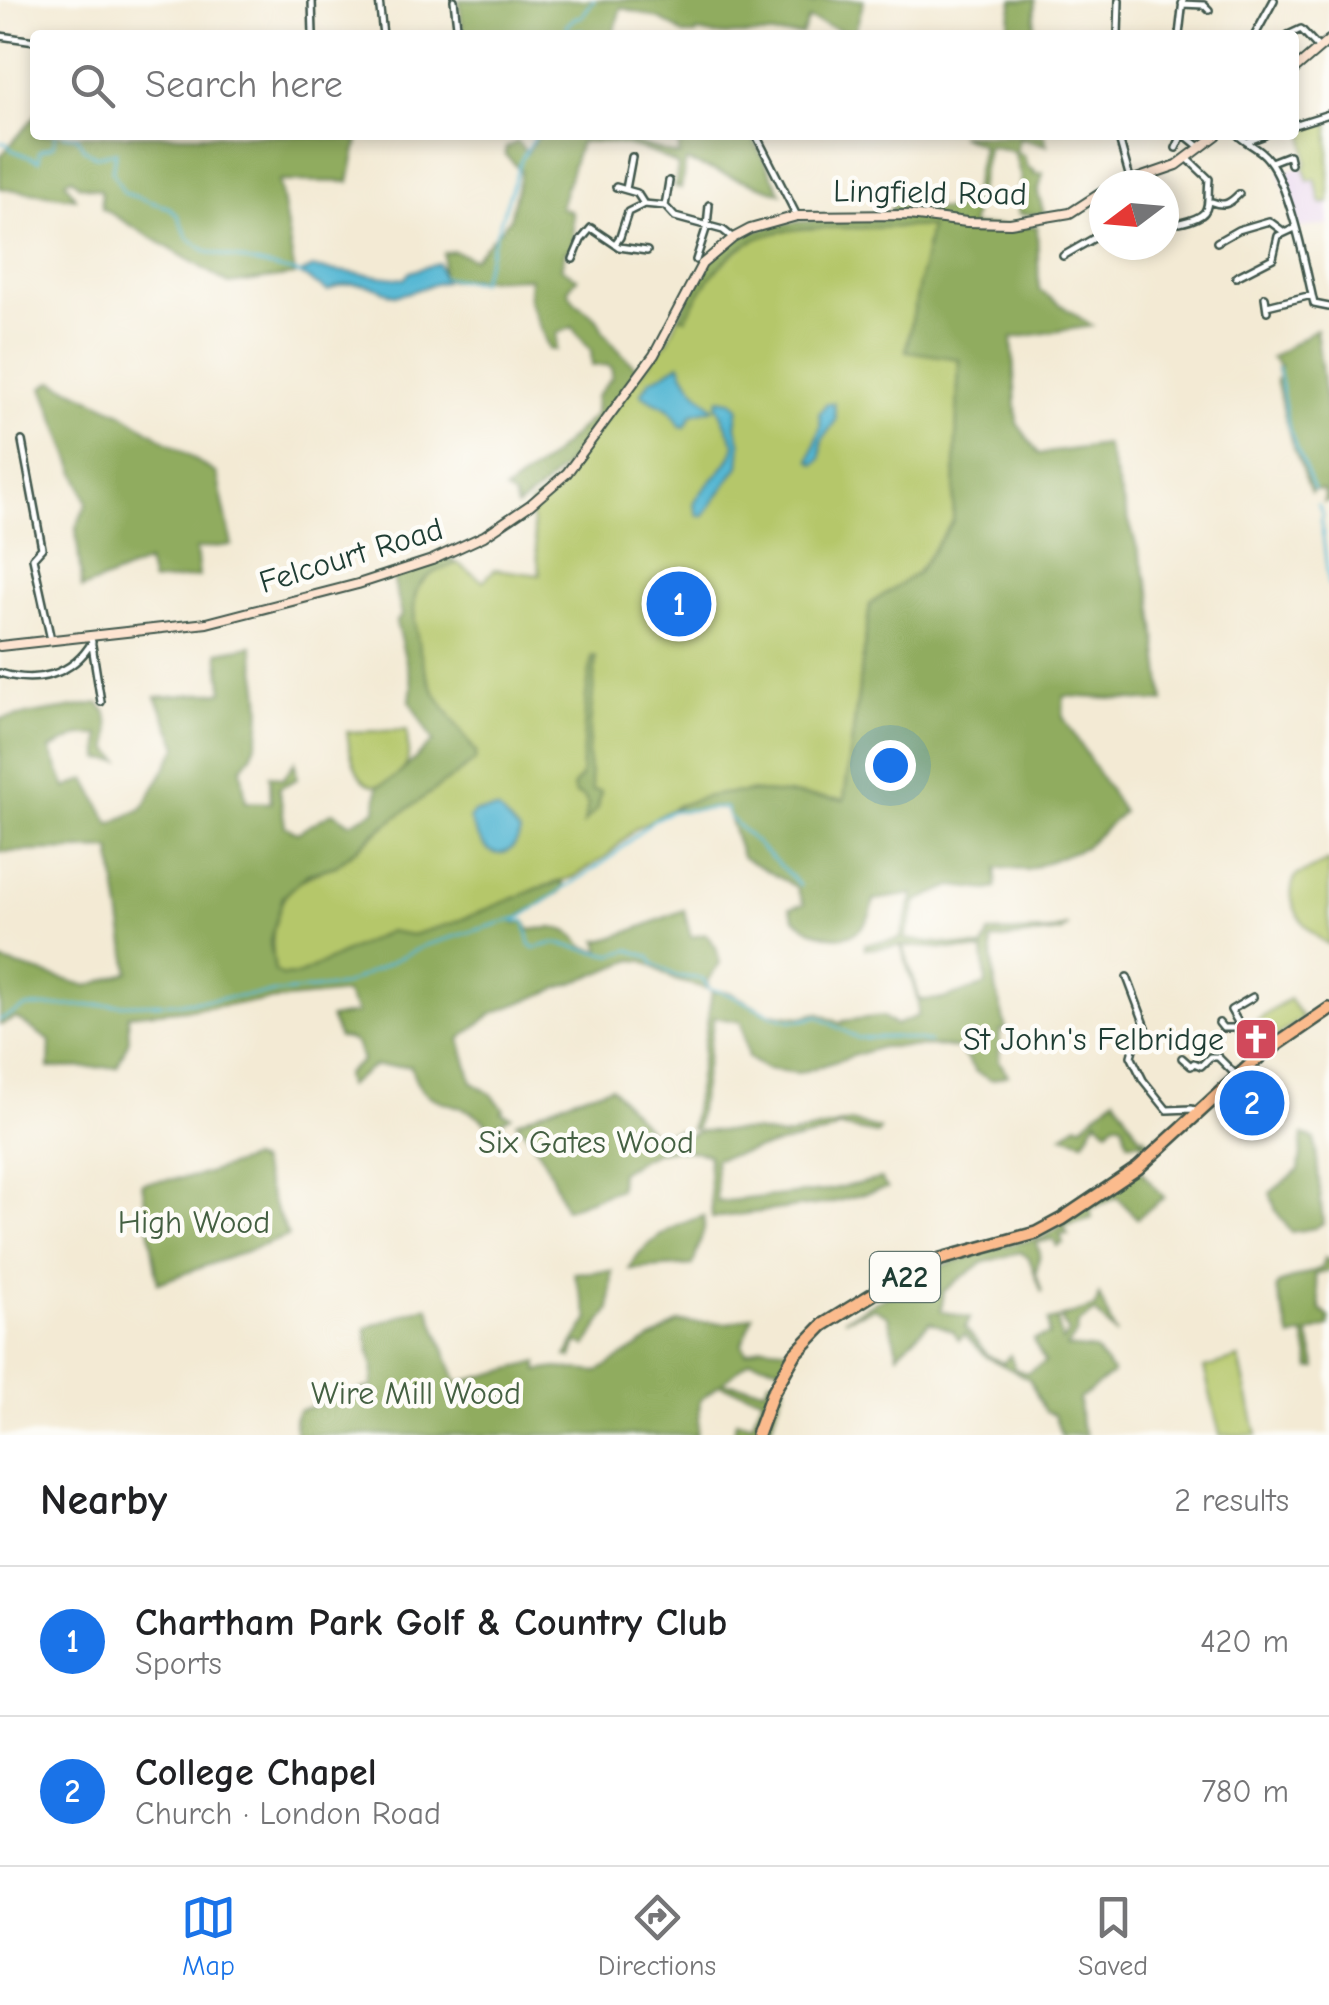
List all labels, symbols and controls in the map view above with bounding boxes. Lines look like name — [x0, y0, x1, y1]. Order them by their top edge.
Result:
search box — [30, 30, 1299, 140]
icon: search — [65, 58, 120, 113]
text: Search here — [145, 63, 343, 107]
north arrow — [1089, 170, 1179, 260]
street label: Lingfield Road — [833, 172, 1027, 213]
street label: Felcourt Road — [255, 510, 447, 601]
pin: 1 — [646, 566, 712, 642]
your location — [865, 740, 916, 791]
church icon: St John's Felbridge — [1233, 1016, 1279, 1062]
place label: St John's Felbridge — [963, 1021, 1224, 1058]
pin: 2 — [1220, 1066, 1284, 1140]
park label: Six Gates Wood — [478, 1124, 694, 1161]
park label: High Wood — [118, 1204, 270, 1241]
road number: A22 — [870, 1252, 940, 1302]
park label: Wire Mill Wood — [311, 1375, 521, 1412]
text: Nearby — [40, 1476, 167, 1525]
text: 2 results — [1174, 1482, 1289, 1519]
text: Chartham Park Golf & Country Club — [135, 1601, 727, 1645]
text: 1 — [66, 1623, 79, 1660]
text: 420 m — [1200, 1623, 1289, 1660]
text: Sports — [135, 1645, 222, 1682]
text: College Chapel — [135, 1751, 377, 1795]
text: 2 — [65, 1773, 80, 1810]
text: 780 m — [1201, 1773, 1289, 1810]
text: Church · London Road — [135, 1795, 441, 1832]
tab: Map — [181, 1890, 236, 1982]
tab: Directions — [598, 1890, 716, 1982]
tab: Saved — [1078, 1890, 1148, 1982]

